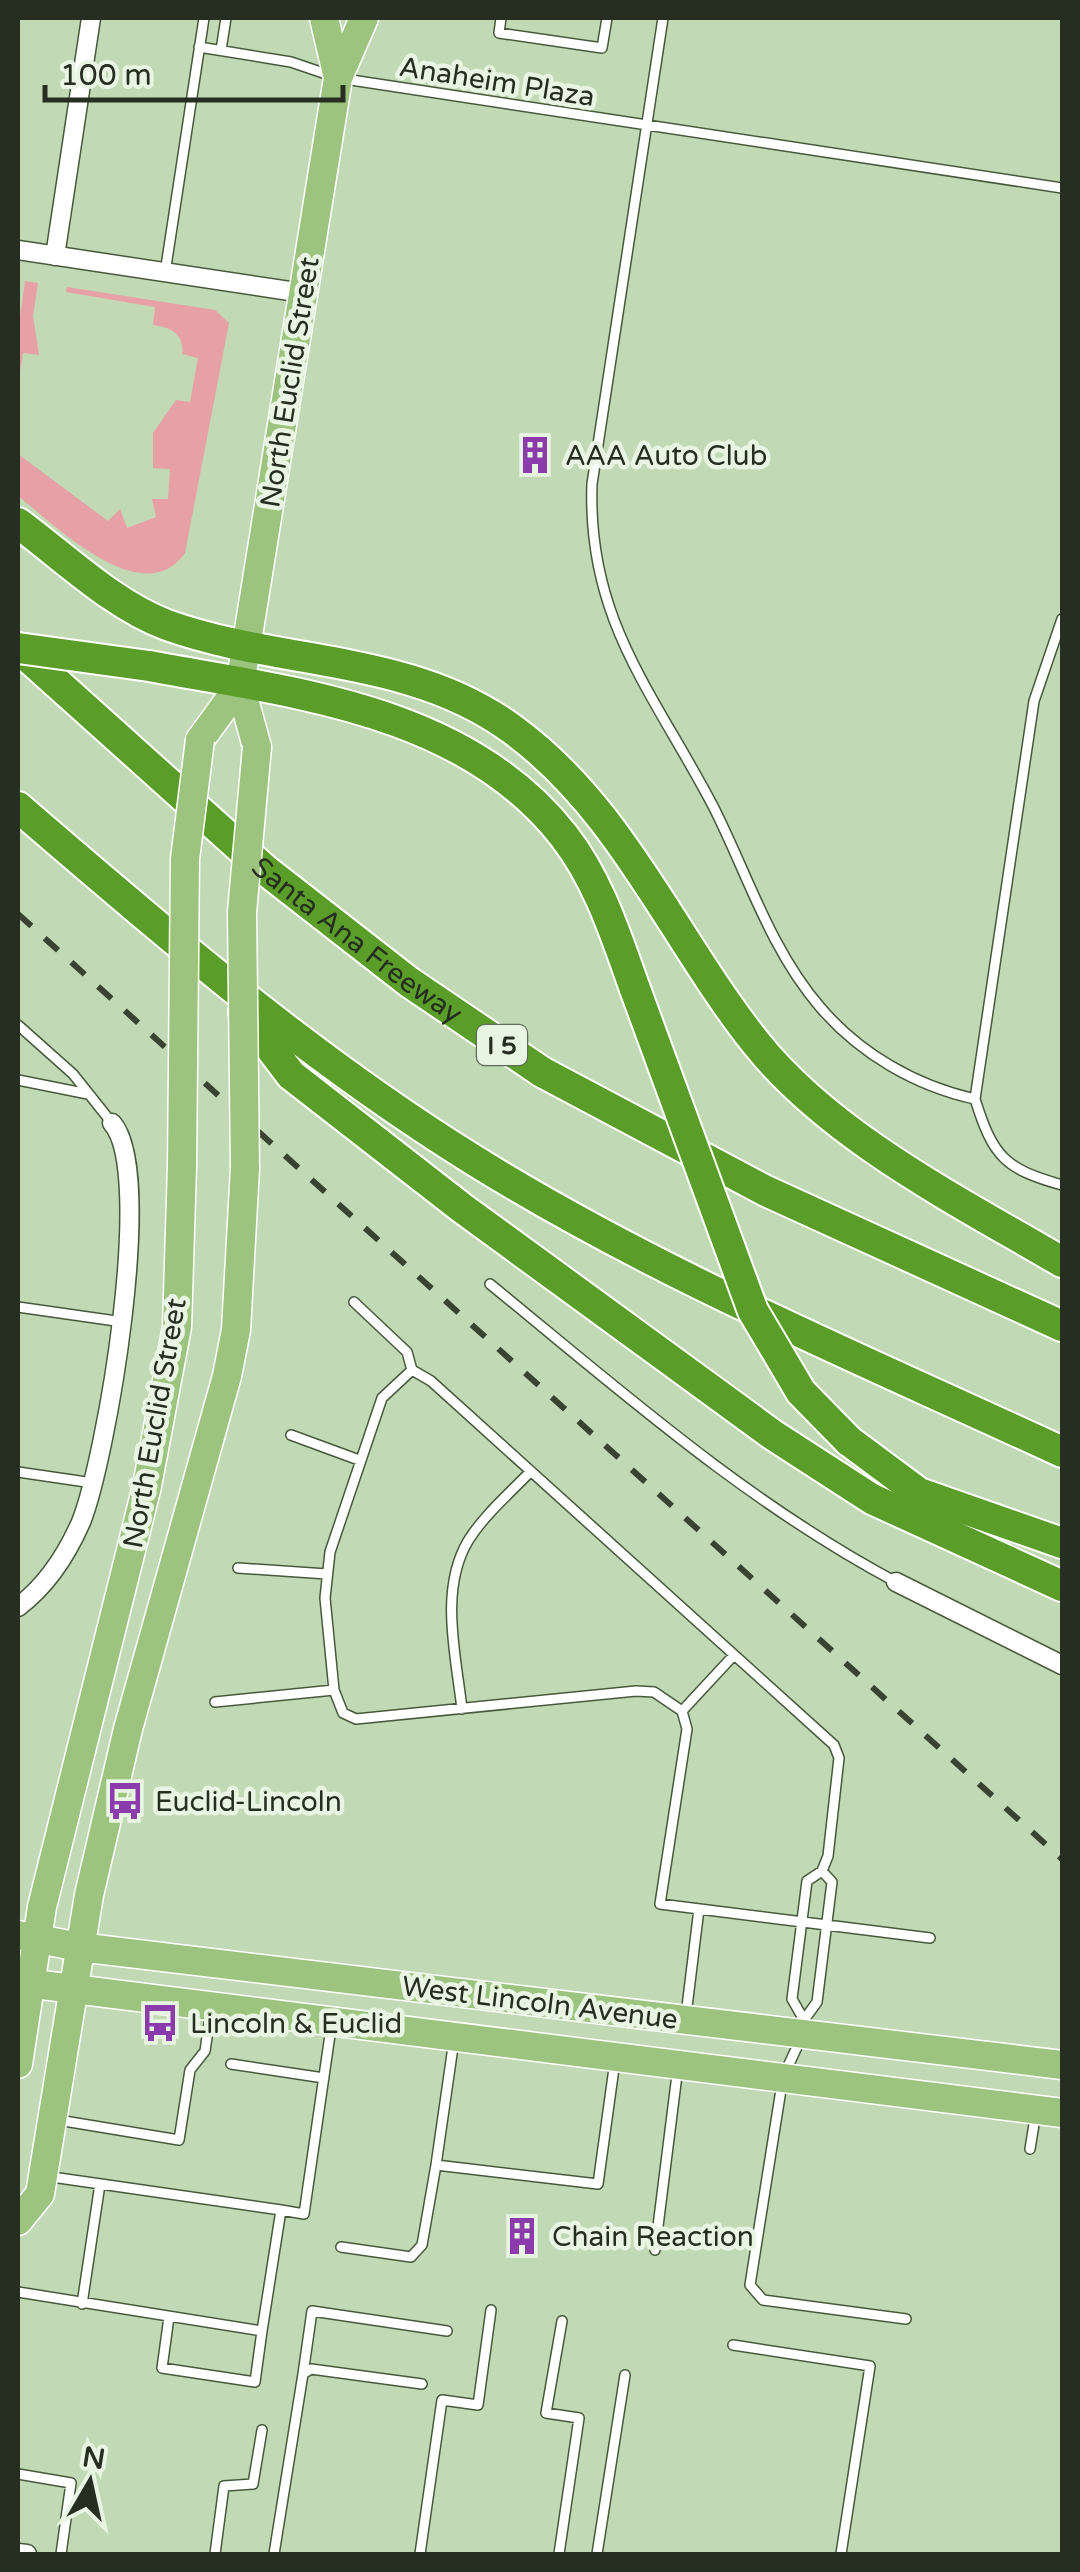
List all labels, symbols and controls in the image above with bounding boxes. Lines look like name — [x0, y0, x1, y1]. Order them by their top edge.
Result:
scale bar — [45, 40, 342, 102]
street label: Anaheim Plaza — [397, 50, 597, 114]
text: 100 m — [60, 57, 152, 94]
street label: North Euclid Street — [253, 254, 327, 510]
building icon: AAA Auto Club — [514, 434, 556, 476]
place label: AAA Auto Club — [565, 439, 767, 473]
street label: Santa Ana Freeway — [244, 850, 468, 1031]
road number: I 5 — [477, 1025, 527, 1065]
street label: North Euclid Street — [116, 1295, 194, 1551]
bus stop icon: Euclid-Lincoln — [104, 1780, 146, 1822]
place label: Euclid-Lincoln — [155, 1785, 342, 1819]
street label: West Lincoln Avenue — [400, 1969, 680, 2037]
bus stop icon: Lincoln & Euclid — [139, 2002, 181, 2044]
place label: Lincoln & Euclid — [190, 2007, 402, 2041]
building icon: Chain Reaction — [501, 2215, 543, 2257]
place label: Chain Reaction — [552, 2220, 754, 2254]
north arrow — [40, 2432, 140, 2532]
text: N — [80, 2440, 108, 2477]

